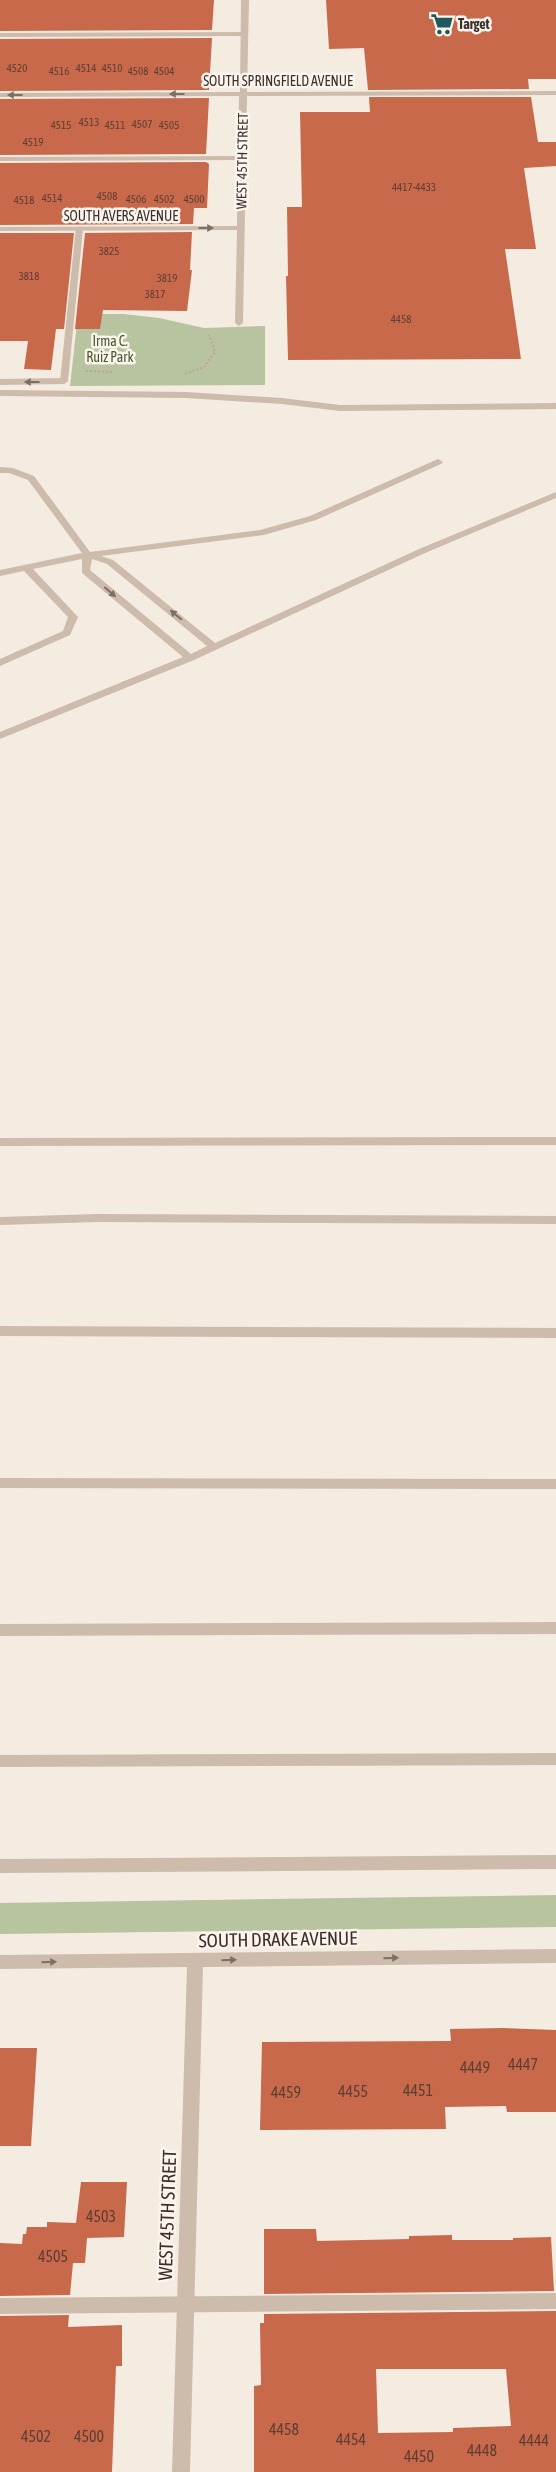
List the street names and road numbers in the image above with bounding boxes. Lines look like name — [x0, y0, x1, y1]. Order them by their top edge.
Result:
street label: SOUTH SPRINGFIELD AVENUE — [203, 73, 353, 89]
street label: WEST 45TH STREET — [233, 113, 251, 209]
street label: SOUTH AVERS AVENUE — [64, 208, 178, 224]
street label: SOUTH DRAKE AVENUE — [199, 1927, 357, 1951]
street label: WEST 45TH STREET — [154, 2149, 180, 2281]

